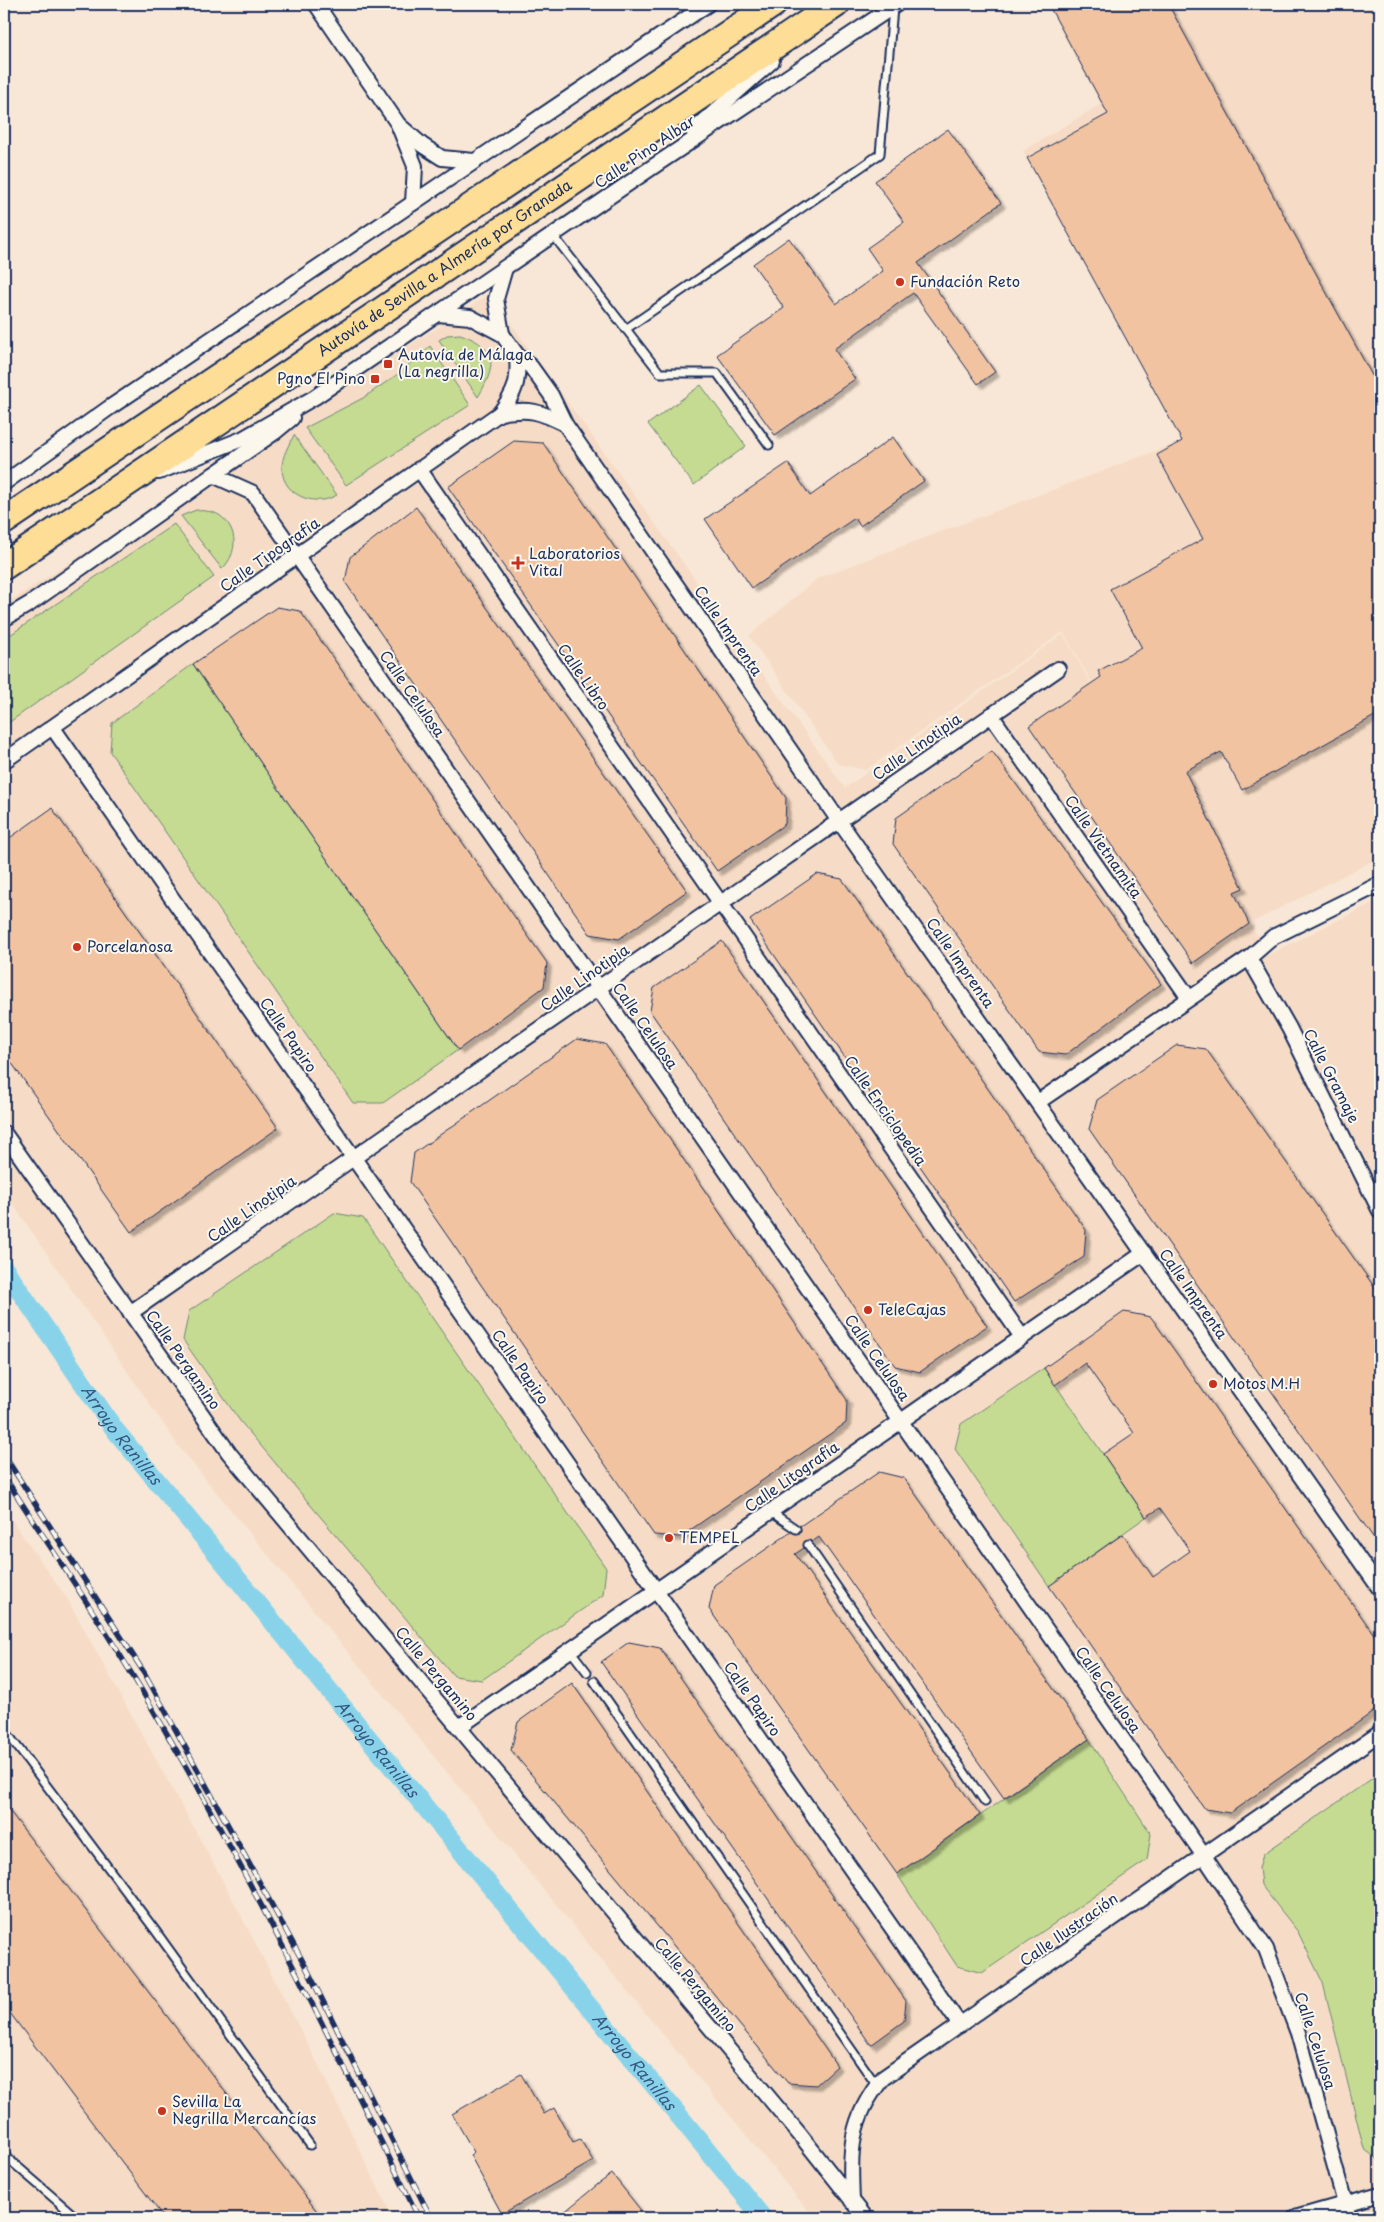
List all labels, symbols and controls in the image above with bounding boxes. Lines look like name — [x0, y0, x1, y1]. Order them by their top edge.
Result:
street label: Calle Pino Albar — [589, 108, 699, 193]
street label: Autovía de Sevilla a Almería por Granada — [312, 172, 576, 361]
place label: Fundación Reto — [910, 269, 1020, 292]
marker: Fundación Reto — [894, 276, 906, 288]
place label: Autovía de Málaga (La negrilla) — [398, 342, 533, 382]
marker: Autovía de Málaga (La negrilla) — [382, 358, 394, 370]
place label: Pgno El Pino — [277, 366, 365, 389]
marker: Pgno El Pino — [369, 373, 381, 385]
street label: Calle Tipografía — [215, 510, 324, 597]
place label: Laboratorios Vital — [529, 541, 620, 581]
marker: Laboratorios Vital — [511, 556, 525, 570]
street label: Calle Imprenta — [689, 580, 769, 681]
street label: Calle Libro — [553, 638, 616, 714]
street label: Calle Celulosa — [375, 645, 452, 742]
street label: Calle Linotipia — [867, 706, 966, 785]
street label: Calle Vietnamita — [1060, 790, 1149, 903]
street label: Calle Imprenta — [921, 912, 1001, 1013]
place label: Porcelanosa — [87, 934, 173, 957]
street label: Calle Linotipia — [535, 937, 634, 1016]
marker: Porcelanosa — [71, 941, 83, 953]
street label: Calle Celulosa — [608, 977, 685, 1074]
street label: Calle Papiro — [255, 992, 324, 1076]
street label: Calle Gramaje — [1299, 1024, 1366, 1127]
street label: Calle Enciclopedia — [839, 1050, 933, 1171]
street label: Calle Linotipia — [202, 1168, 301, 1247]
street label: Calle Imprenta — [1154, 1243, 1234, 1344]
place label: TeleCajas — [878, 1297, 946, 1320]
marker: TeleCajas — [862, 1304, 874, 1316]
street label: Calle Pergamino — [141, 1305, 227, 1414]
street label: Calle Celulosa — [840, 1309, 917, 1406]
street label: Calle Papiro — [487, 1324, 556, 1408]
place label: Motos M.H — [1223, 1371, 1300, 1394]
marker: Motos M.H — [1207, 1378, 1219, 1390]
water label: Arroyo Ranillas — [76, 1379, 169, 1491]
street label: Calle Litografía — [739, 1434, 844, 1517]
place label: TEMPEL — [679, 1525, 740, 1548]
marker: TEMPEL — [663, 1532, 675, 1544]
street label: Calle Pergamino — [391, 1621, 484, 1725]
street label: Calle Celulosa — [1071, 1641, 1148, 1738]
street label: Calle Papiro — [719, 1656, 788, 1740]
water label: Arroyo Ranillas — [330, 1694, 426, 1803]
street label: Calle Ilustración — [1014, 1886, 1122, 1971]
street label: Calle Pergamino — [650, 1932, 743, 2036]
street label: Calle Celulosa — [1290, 1989, 1343, 2093]
water label: Arroyo Ranillas — [588, 2007, 684, 2116]
place label: Sevilla La Negrilla Mercancías — [172, 2089, 317, 2129]
marker: Sevilla La Negrilla Mercancías — [156, 2105, 168, 2117]

